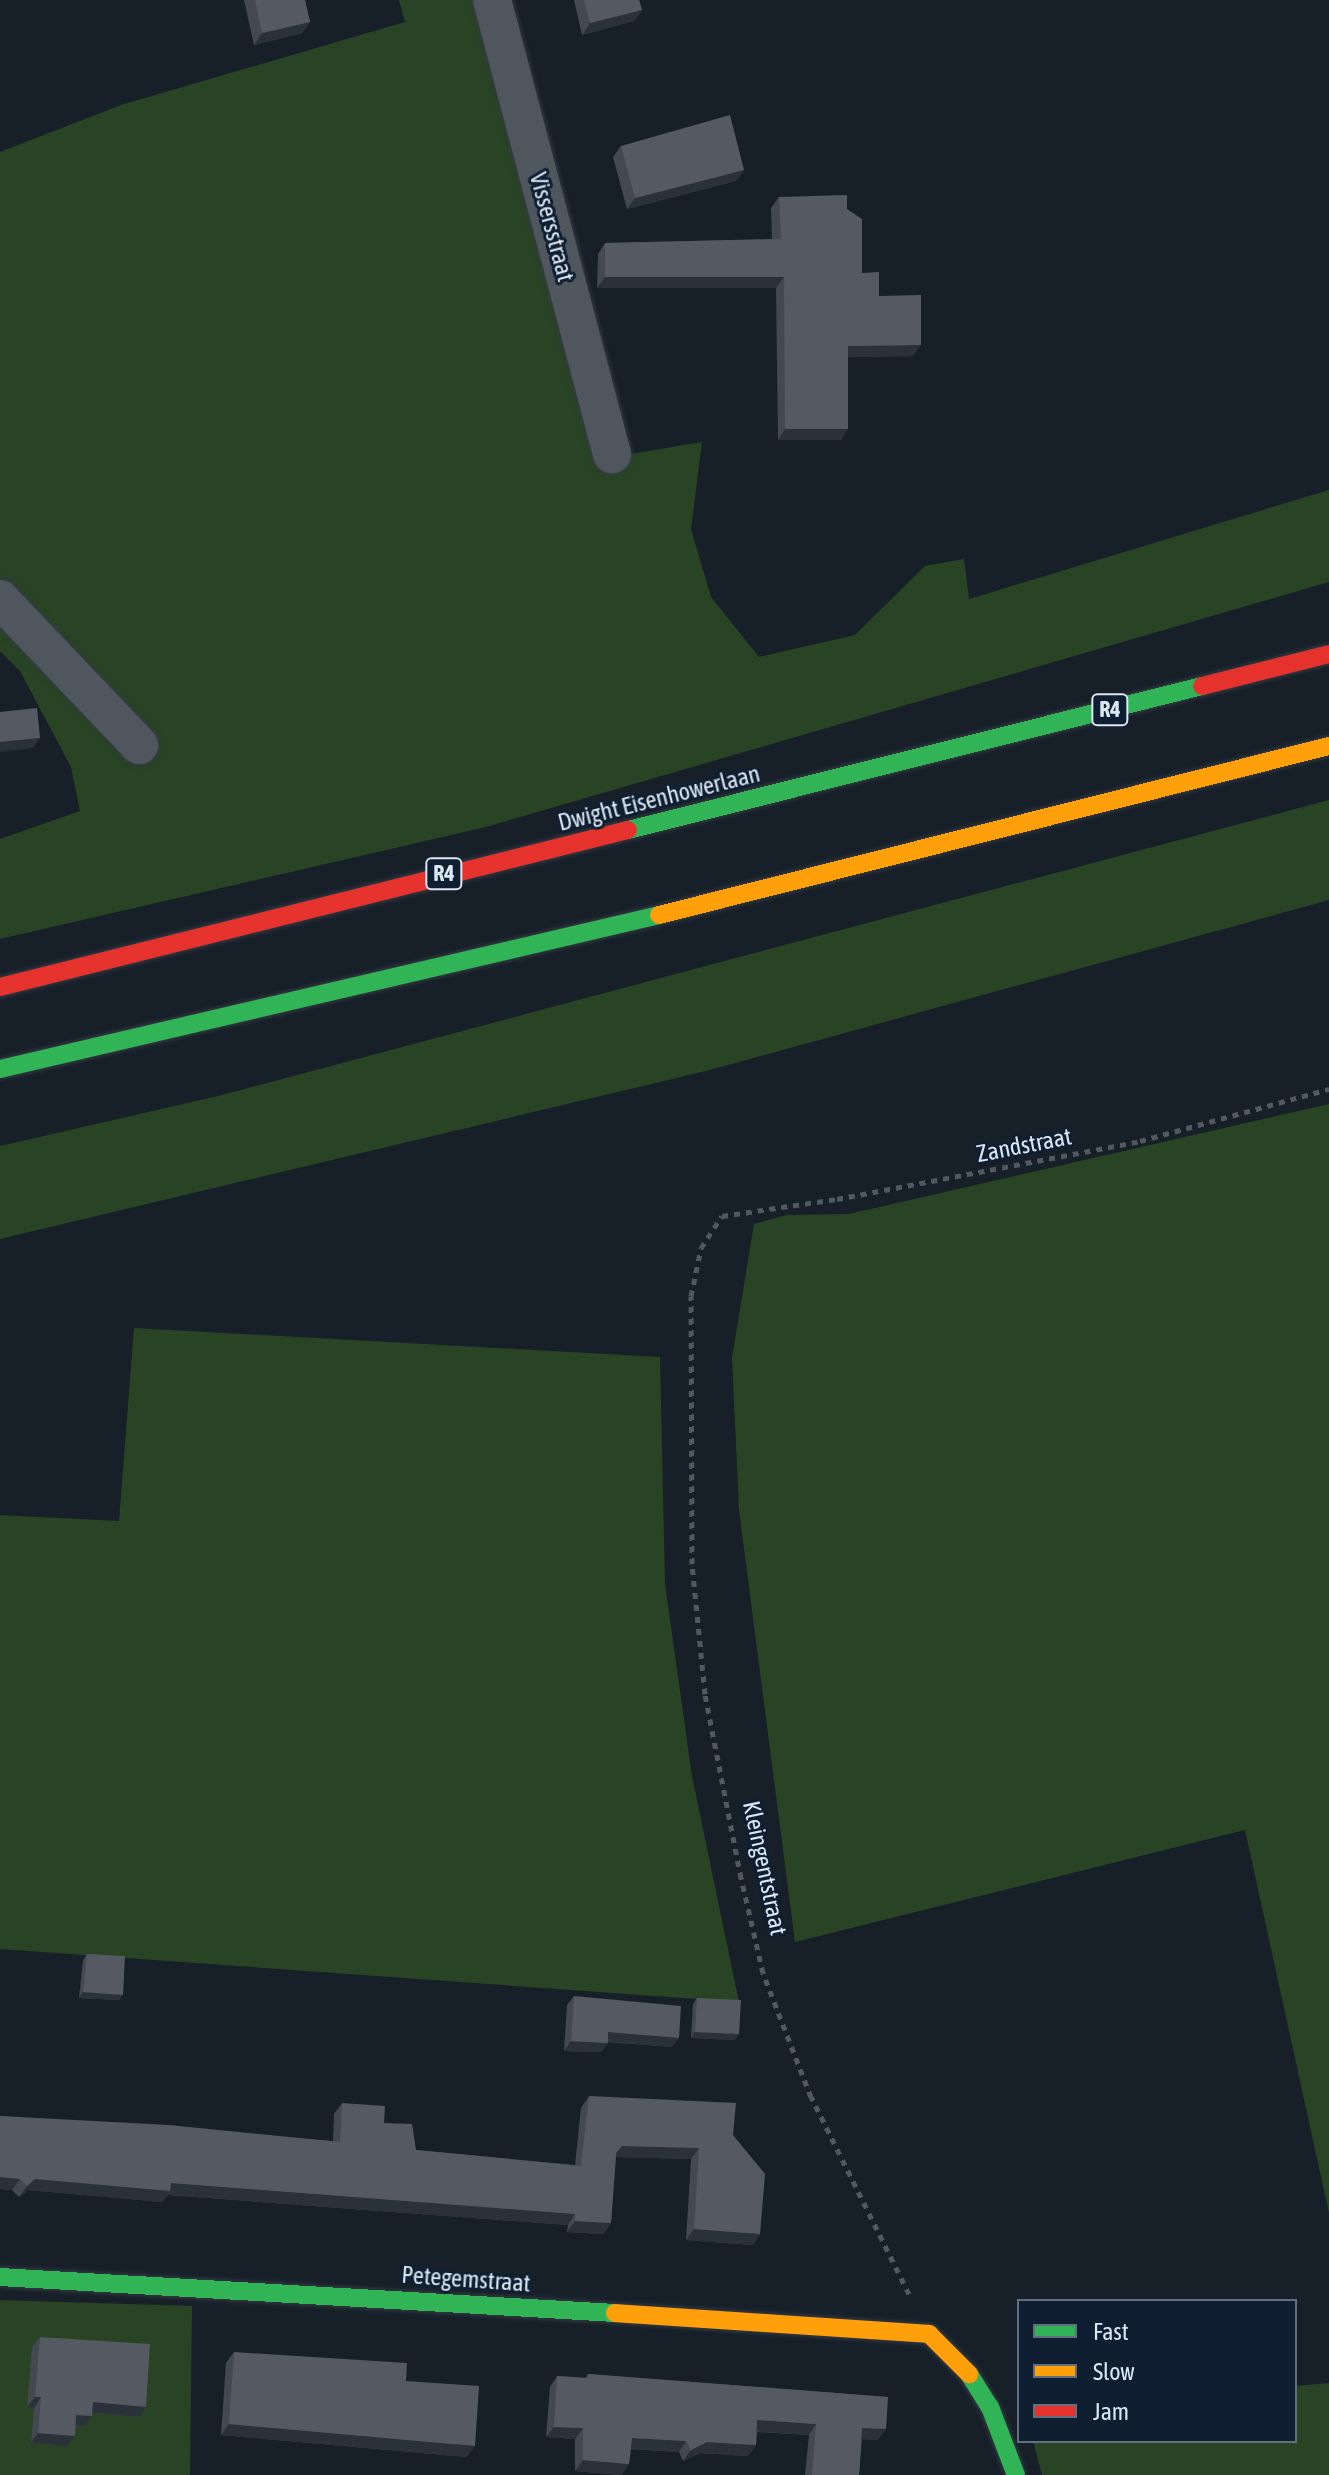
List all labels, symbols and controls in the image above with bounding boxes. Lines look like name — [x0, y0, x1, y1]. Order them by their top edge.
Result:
street label: Vissersstraat — [524, 169, 580, 285]
road number: R4 — [1090, 692, 1130, 728]
street label: Dwight Eisenhowerlaan — [555, 759, 763, 837]
road number: R4 — [424, 856, 464, 892]
street label: Zandstraat — [974, 1122, 1074, 1168]
street label: Kleingentstraat — [737, 1798, 793, 1938]
street label: Petegemstraat — [401, 2260, 531, 2298]
legend — [1017, 2299, 1297, 2443]
text: Fast — [1093, 2318, 1129, 2345]
text: Slow — [1093, 2358, 1135, 2385]
text: Jam — [1093, 2398, 1129, 2425]

